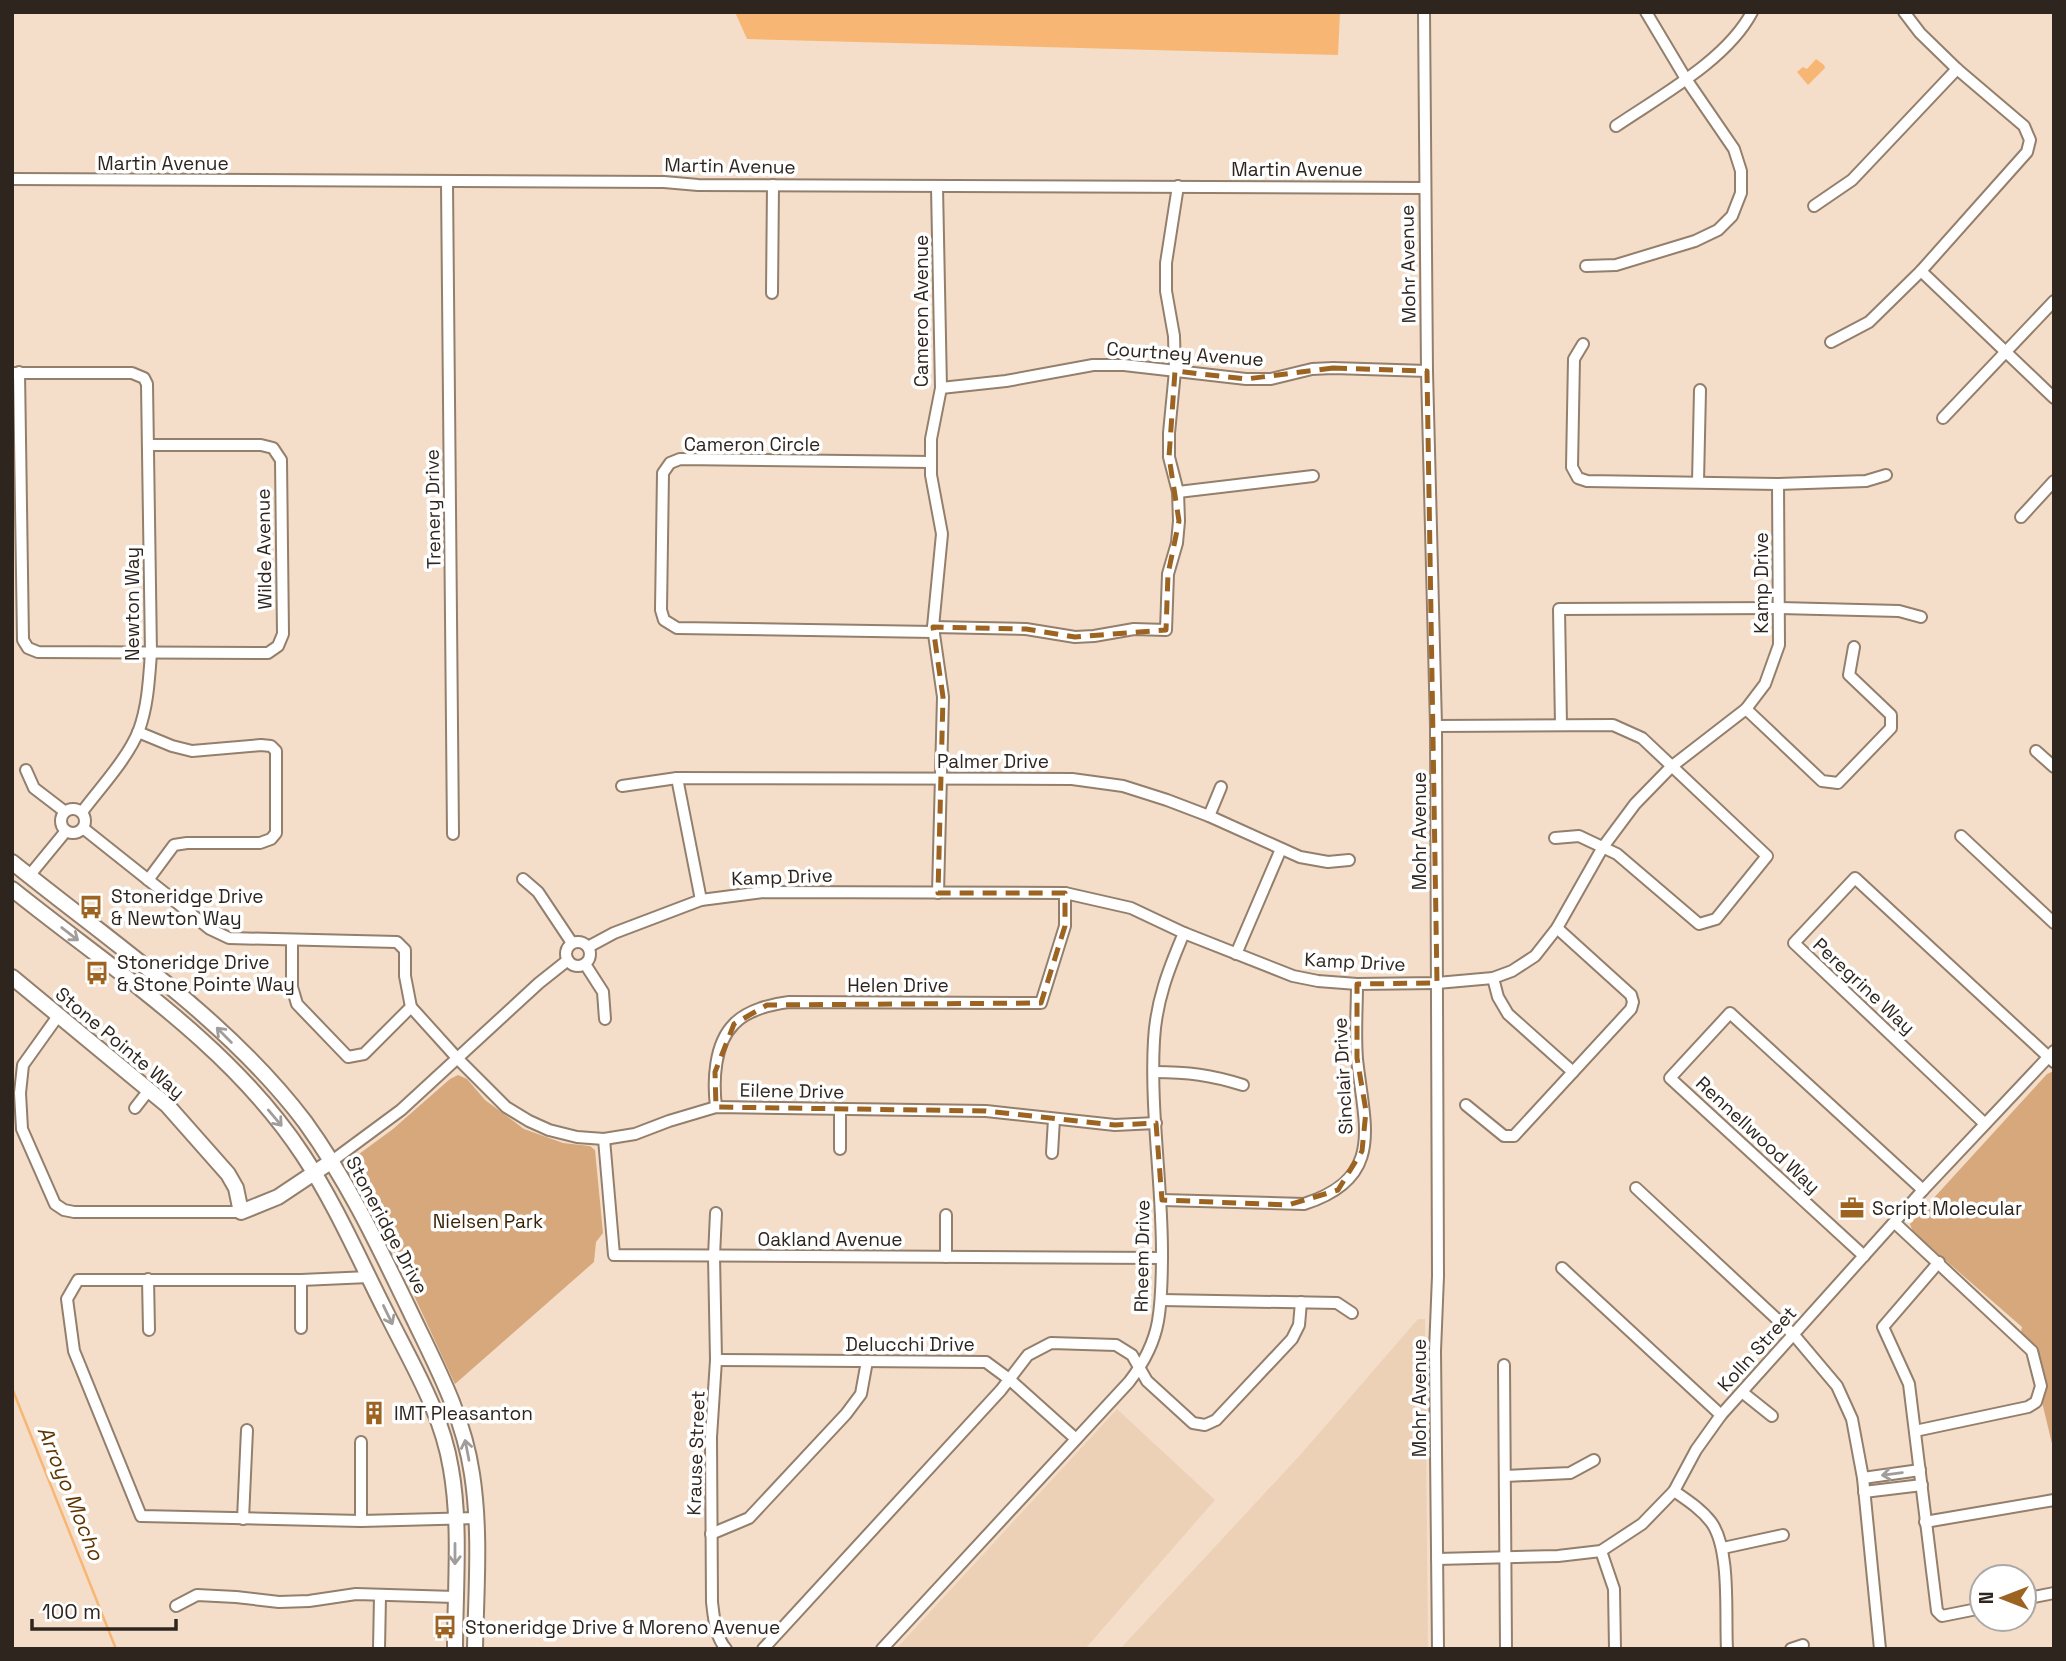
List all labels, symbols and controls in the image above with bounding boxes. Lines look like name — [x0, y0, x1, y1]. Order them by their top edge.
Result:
street label: Martin Avenue — [97, 151, 229, 176]
street label: Martin Avenue — [664, 152, 796, 180]
street label: Martin Avenue — [1231, 157, 1363, 182]
street label: Mohr Avenue — [1394, 204, 1422, 324]
street label: Cameron Avenue — [909, 235, 934, 387]
street label: Courtney Avenue — [1105, 336, 1265, 372]
street label: Cameron Circle — [684, 432, 820, 457]
street label: Trenery Drive — [419, 449, 447, 569]
street label: Wilde Avenue — [250, 488, 278, 610]
street label: Kamp Drive — [1749, 532, 1774, 634]
street label: Newton Way — [120, 547, 145, 661]
street label: Palmer Drive — [937, 749, 1049, 774]
street label: Mohr Avenue — [1407, 772, 1432, 890]
street label: Kamp Drive — [731, 863, 833, 891]
place label: Stoneridge Drive & Newton Way — [111, 884, 264, 931]
bus stop icon: Stoneridge Drive & Newton Way — [77, 893, 105, 921]
one-way arrow — [60, 926, 79, 941]
street label: Peregrine Way — [1808, 932, 1920, 1040]
street label: Kamp Drive — [1304, 947, 1406, 977]
place label: Stoneridge Drive & Stone Pointe Way — [117, 950, 295, 997]
bus stop icon: Stoneridge Drive & Stone Pointe Way — [83, 959, 111, 987]
street label: Helen Drive — [847, 973, 949, 998]
street label: Stone Pointe Way — [50, 981, 190, 1105]
street label: Sinclair Drive — [1327, 1017, 1359, 1135]
one-way arrow — [215, 1027, 232, 1044]
street label: Rennellwood Way — [1690, 1071, 1826, 1199]
street label: Eilene Drive — [740, 1078, 844, 1104]
one-way arrow — [267, 1109, 283, 1127]
street label: Stoneridge Drive — [340, 1152, 434, 1298]
office icon: Script Molecular — [1838, 1194, 1866, 1222]
place label: Script Molecular — [1872, 1196, 2022, 1221]
street label: Rheem Drive — [1129, 1199, 1155, 1313]
park label: Nielsen Park — [433, 1209, 543, 1234]
street label: Oakland Avenue — [757, 1227, 903, 1252]
street label: Kolln Street — [1712, 1301, 1802, 1397]
one-way arrow — [381, 1304, 395, 1325]
street label: Delucchi Drive — [845, 1332, 975, 1357]
street label: Mohr Avenue — [1407, 1339, 1432, 1457]
street label: Krause Street — [681, 1390, 711, 1516]
building icon: IMT Pleasanton — [360, 1399, 388, 1427]
place label: IMT Pleasanton — [394, 1401, 533, 1426]
water label: Arroyo Mocho — [32, 1422, 111, 1565]
one-way arrow — [460, 1439, 474, 1462]
one-way arrow — [1881, 1468, 1903, 1481]
one-way arrow — [448, 1542, 462, 1565]
north arrow — [1968, 1563, 2038, 1633]
scale bar — [32, 1588, 175, 1632]
text: N — [1974, 1592, 1999, 1604]
text: 100 m — [42, 1598, 101, 1625]
bus stop icon: Stoneridge Drive & Moreno Avenue — [431, 1613, 459, 1641]
place label: Stoneridge Drive & Moreno Avenue — [465, 1615, 780, 1640]

